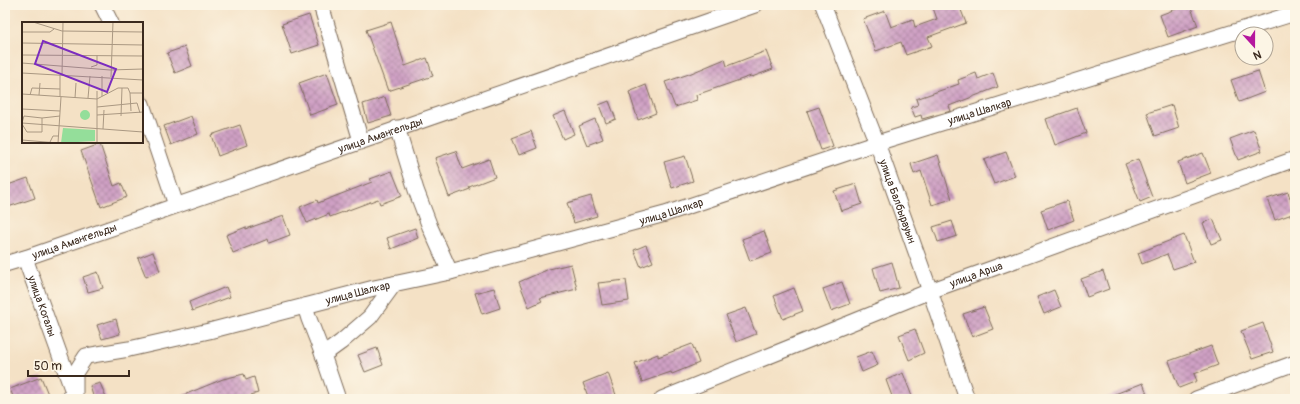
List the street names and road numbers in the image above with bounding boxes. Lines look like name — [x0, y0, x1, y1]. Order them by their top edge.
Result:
street label: улица Шалкар — [945, 96, 1013, 128]
street label: улица Амангельды — [336, 115, 425, 156]
street label: улица Балбырауын — [876, 157, 918, 245]
street label: улица Шалкар — [637, 196, 705, 228]
street label: улица Амангельды — [29, 221, 118, 262]
street label: улица Арша — [947, 259, 1004, 291]
street label: улица Когалы — [25, 273, 59, 338]
street label: улица Шалкар — [323, 279, 391, 308]

